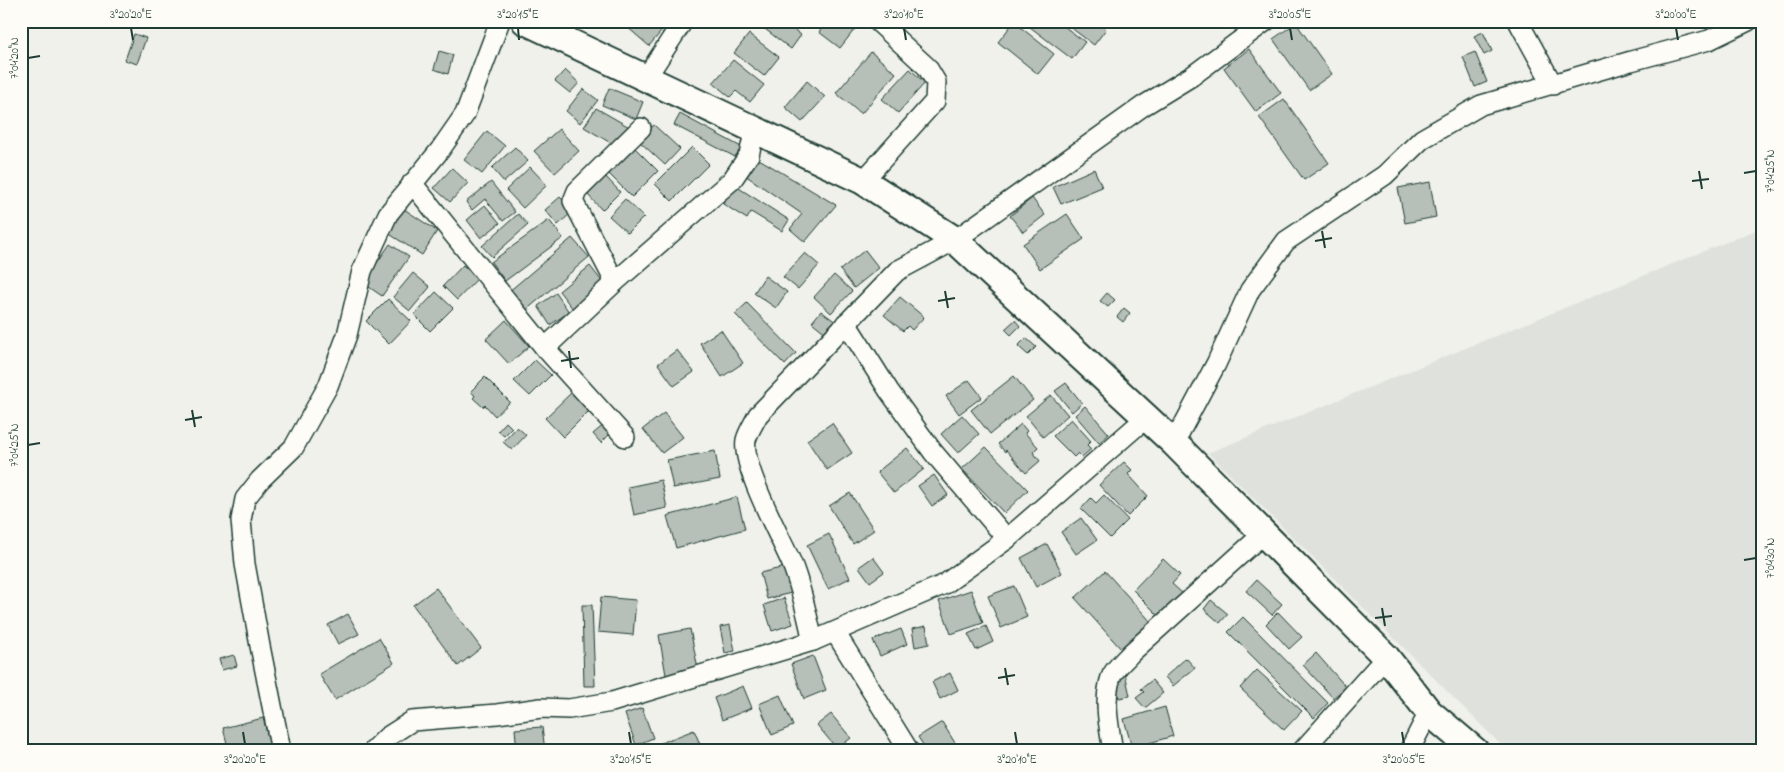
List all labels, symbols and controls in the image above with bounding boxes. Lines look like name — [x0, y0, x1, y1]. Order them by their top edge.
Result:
text: 3°20'20"E — [110, 6, 152, 24]
text: 3°20'15"E — [497, 6, 539, 24]
text: 3°20'10"E — [884, 6, 924, 24]
text: 3°20'05"E — [1269, 6, 1311, 24]
text: 3°20'00"E — [1655, 6, 1697, 24]
text: 7°04'20"N — [6, 37, 24, 79]
text: 7°04'25"N — [1762, 149, 1780, 193]
text: 7°04'25"N — [6, 423, 24, 467]
text: 7°04'30"N — [1762, 538, 1780, 578]
text: 3°20'20"E — [224, 751, 266, 769]
text: 3°20'15"E — [610, 751, 652, 769]
text: 3°20'10"E — [997, 751, 1037, 769]
text: 3°20'05"E — [1383, 751, 1425, 769]

